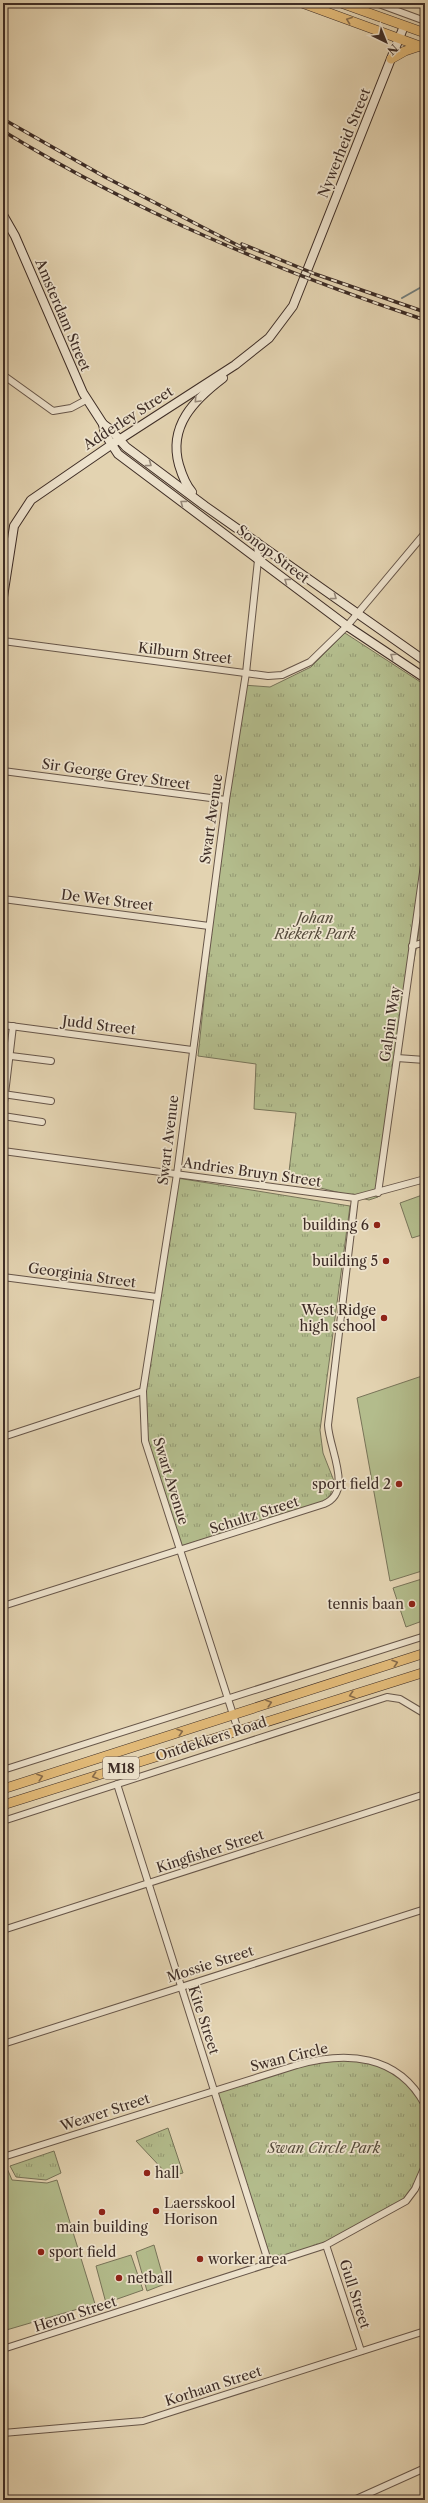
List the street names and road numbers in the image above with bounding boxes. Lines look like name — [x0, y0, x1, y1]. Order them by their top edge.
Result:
street label: Nywerheid Street — [314, 85, 374, 201]
street label: Amsterdam Street — [31, 255, 95, 374]
street label: Adderley Street — [79, 382, 176, 454]
street label: Sonop Street — [233, 521, 313, 587]
street label: Kilburn Street — [137, 638, 233, 668]
street label: Sir George Grey Street — [41, 755, 191, 793]
street label: Swart Avenue — [196, 773, 226, 865]
street label: De Wet Street — [60, 885, 154, 915]
street label: Galpin Way — [376, 985, 404, 1063]
street label: Judd Street — [59, 1011, 137, 1038]
street label: Swart Avenue — [154, 1094, 182, 1186]
street label: Andries Bruyn Street — [181, 1153, 322, 1191]
street label: Georginia Street — [27, 1259, 137, 1291]
street label: Swart Avenue — [149, 1435, 193, 1527]
street label: Schultz Street — [207, 1492, 301, 1538]
street label: Ontdekkers Road — [153, 1712, 269, 1765]
road number: M18 — [103, 1757, 139, 1779]
street label: Kingfisher Street — [154, 1825, 266, 1877]
street label: Mossie Street — [164, 1942, 256, 1986]
street label: Kite Street — [184, 1983, 224, 2057]
street label: Swan Circle — [248, 2039, 330, 2075]
street label: Weaver Street — [57, 2089, 152, 2135]
street label: Gull Street — [335, 2257, 375, 2331]
street label: Heron Street — [31, 2292, 119, 2336]
street label: Korhaan Street — [162, 2362, 264, 2410]

